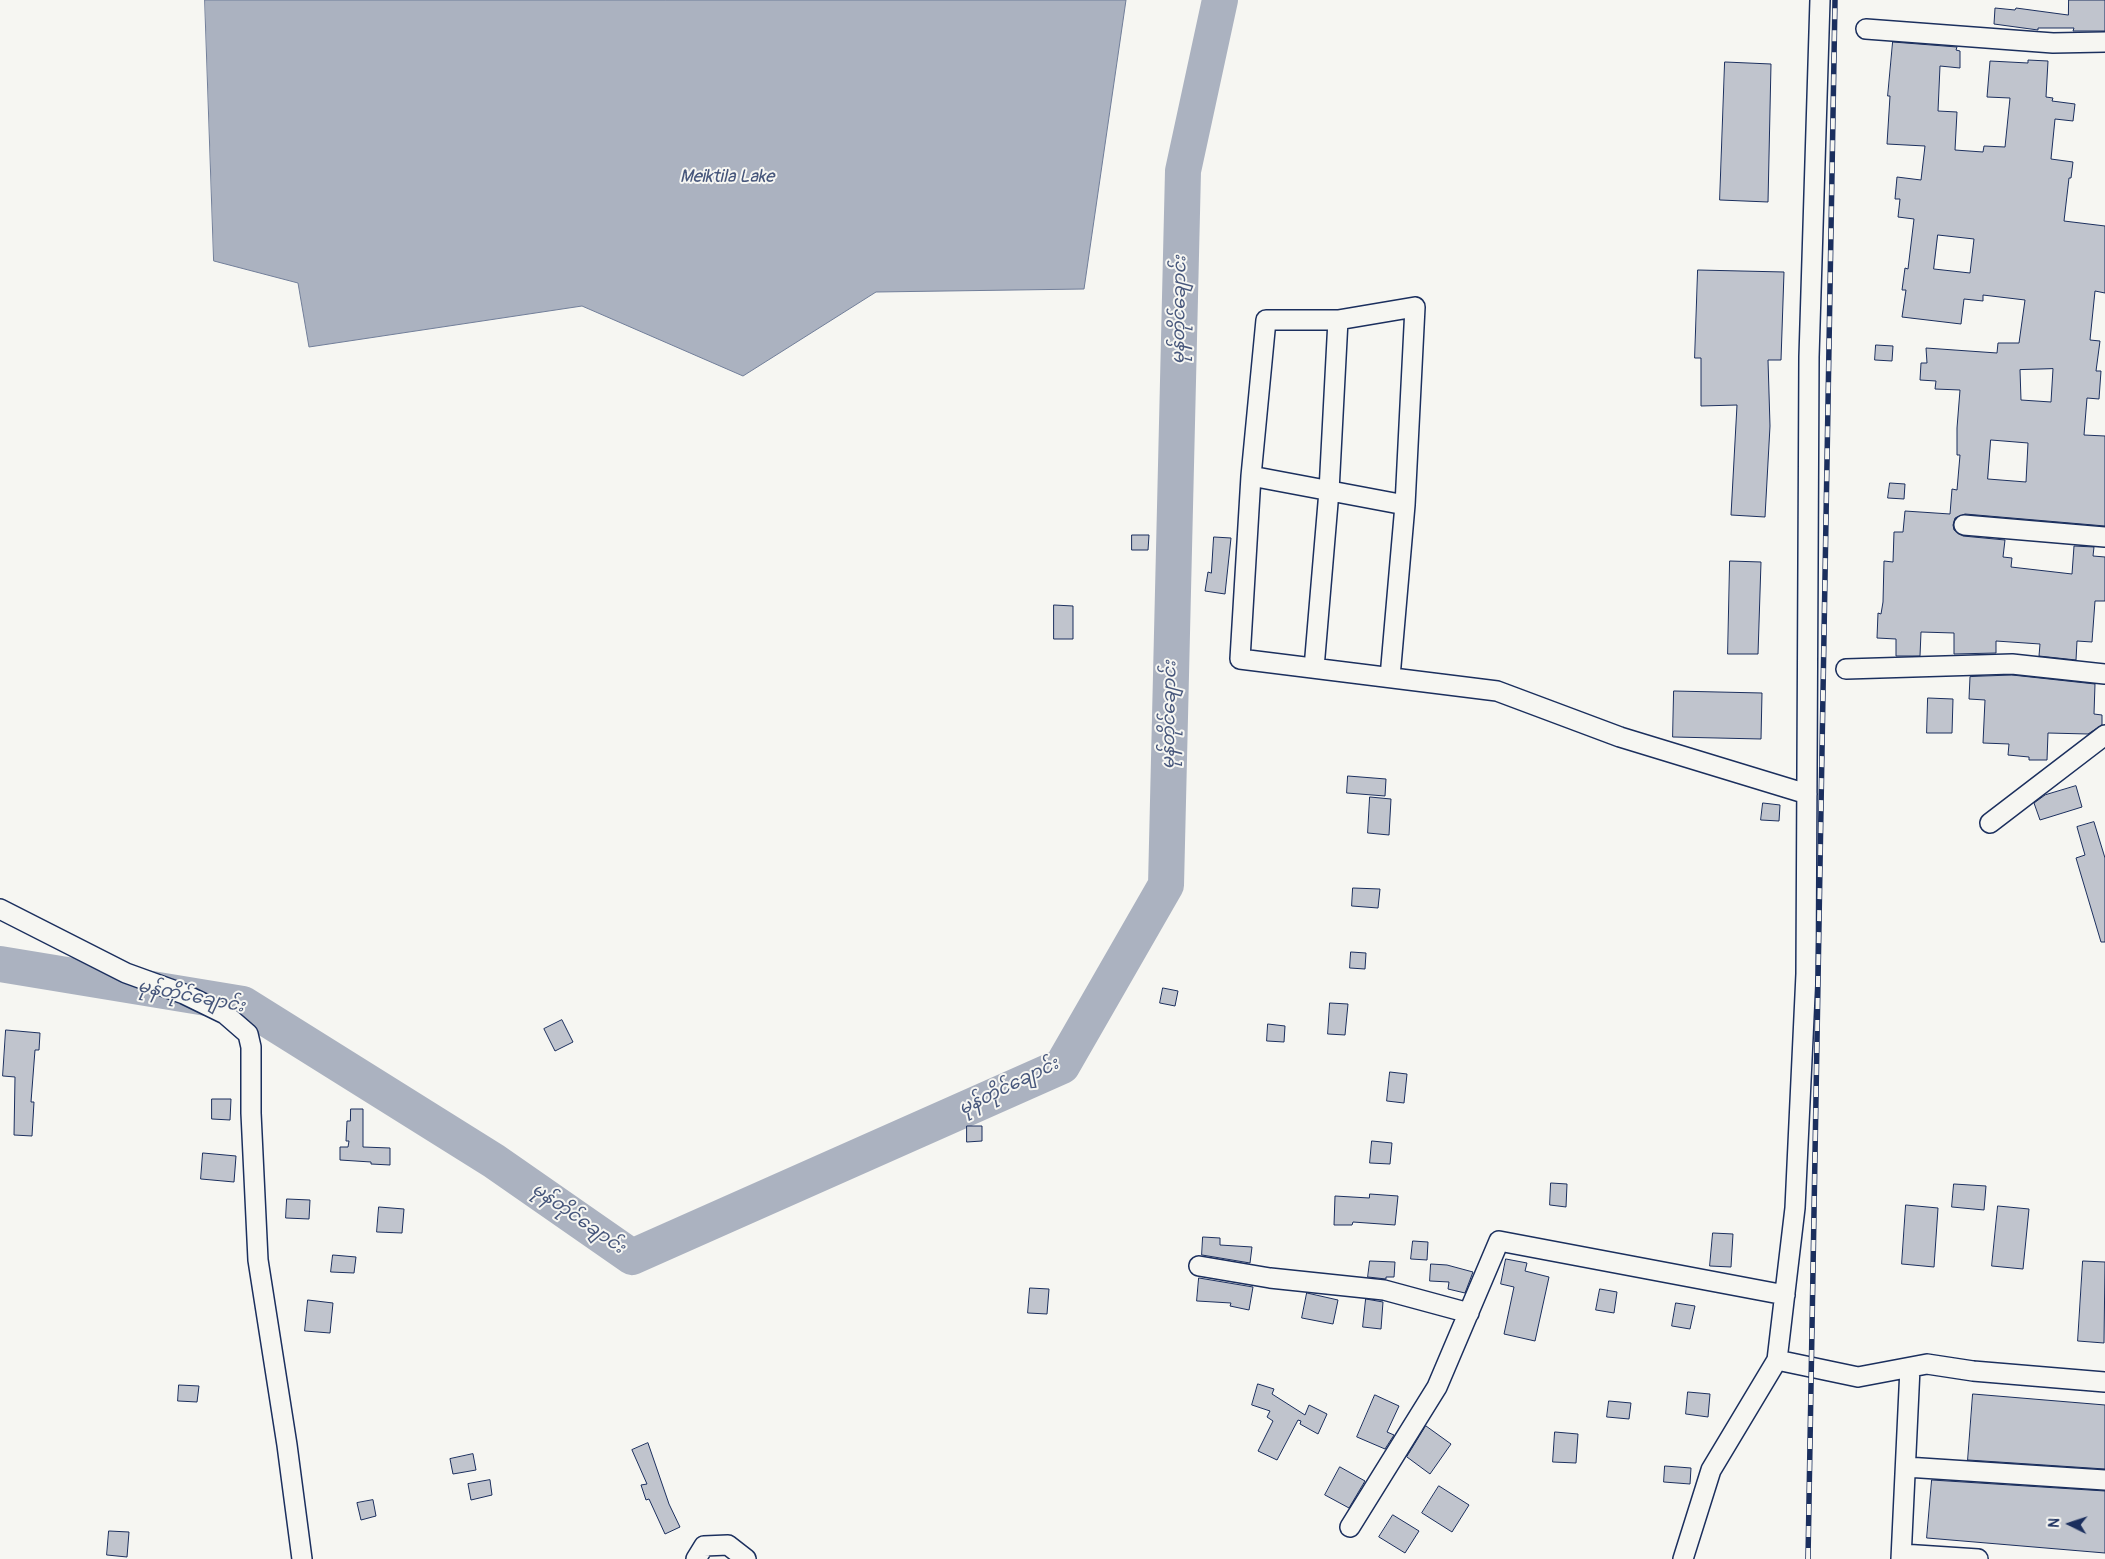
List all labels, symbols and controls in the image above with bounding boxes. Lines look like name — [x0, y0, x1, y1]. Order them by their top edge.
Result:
water label: Meiktila Lake — [680, 166, 774, 188]
water label: မုန်တိုင်ချောင်း — [1168, 256, 1192, 364]
water label: မုန်တိုင်ချောင်း — [1158, 661, 1182, 769]
water label: မုန်တိုင်ချောင်း — [136, 976, 246, 1018]
water label: မုန်တိုင်ချောင်း — [956, 1054, 1062, 1120]
water label: မုန်တိုင်ချောင်း — [527, 1179, 629, 1259]
north arrow — [2045, 1499, 2095, 1549]
text: N — [2046, 1518, 2063, 1528]

